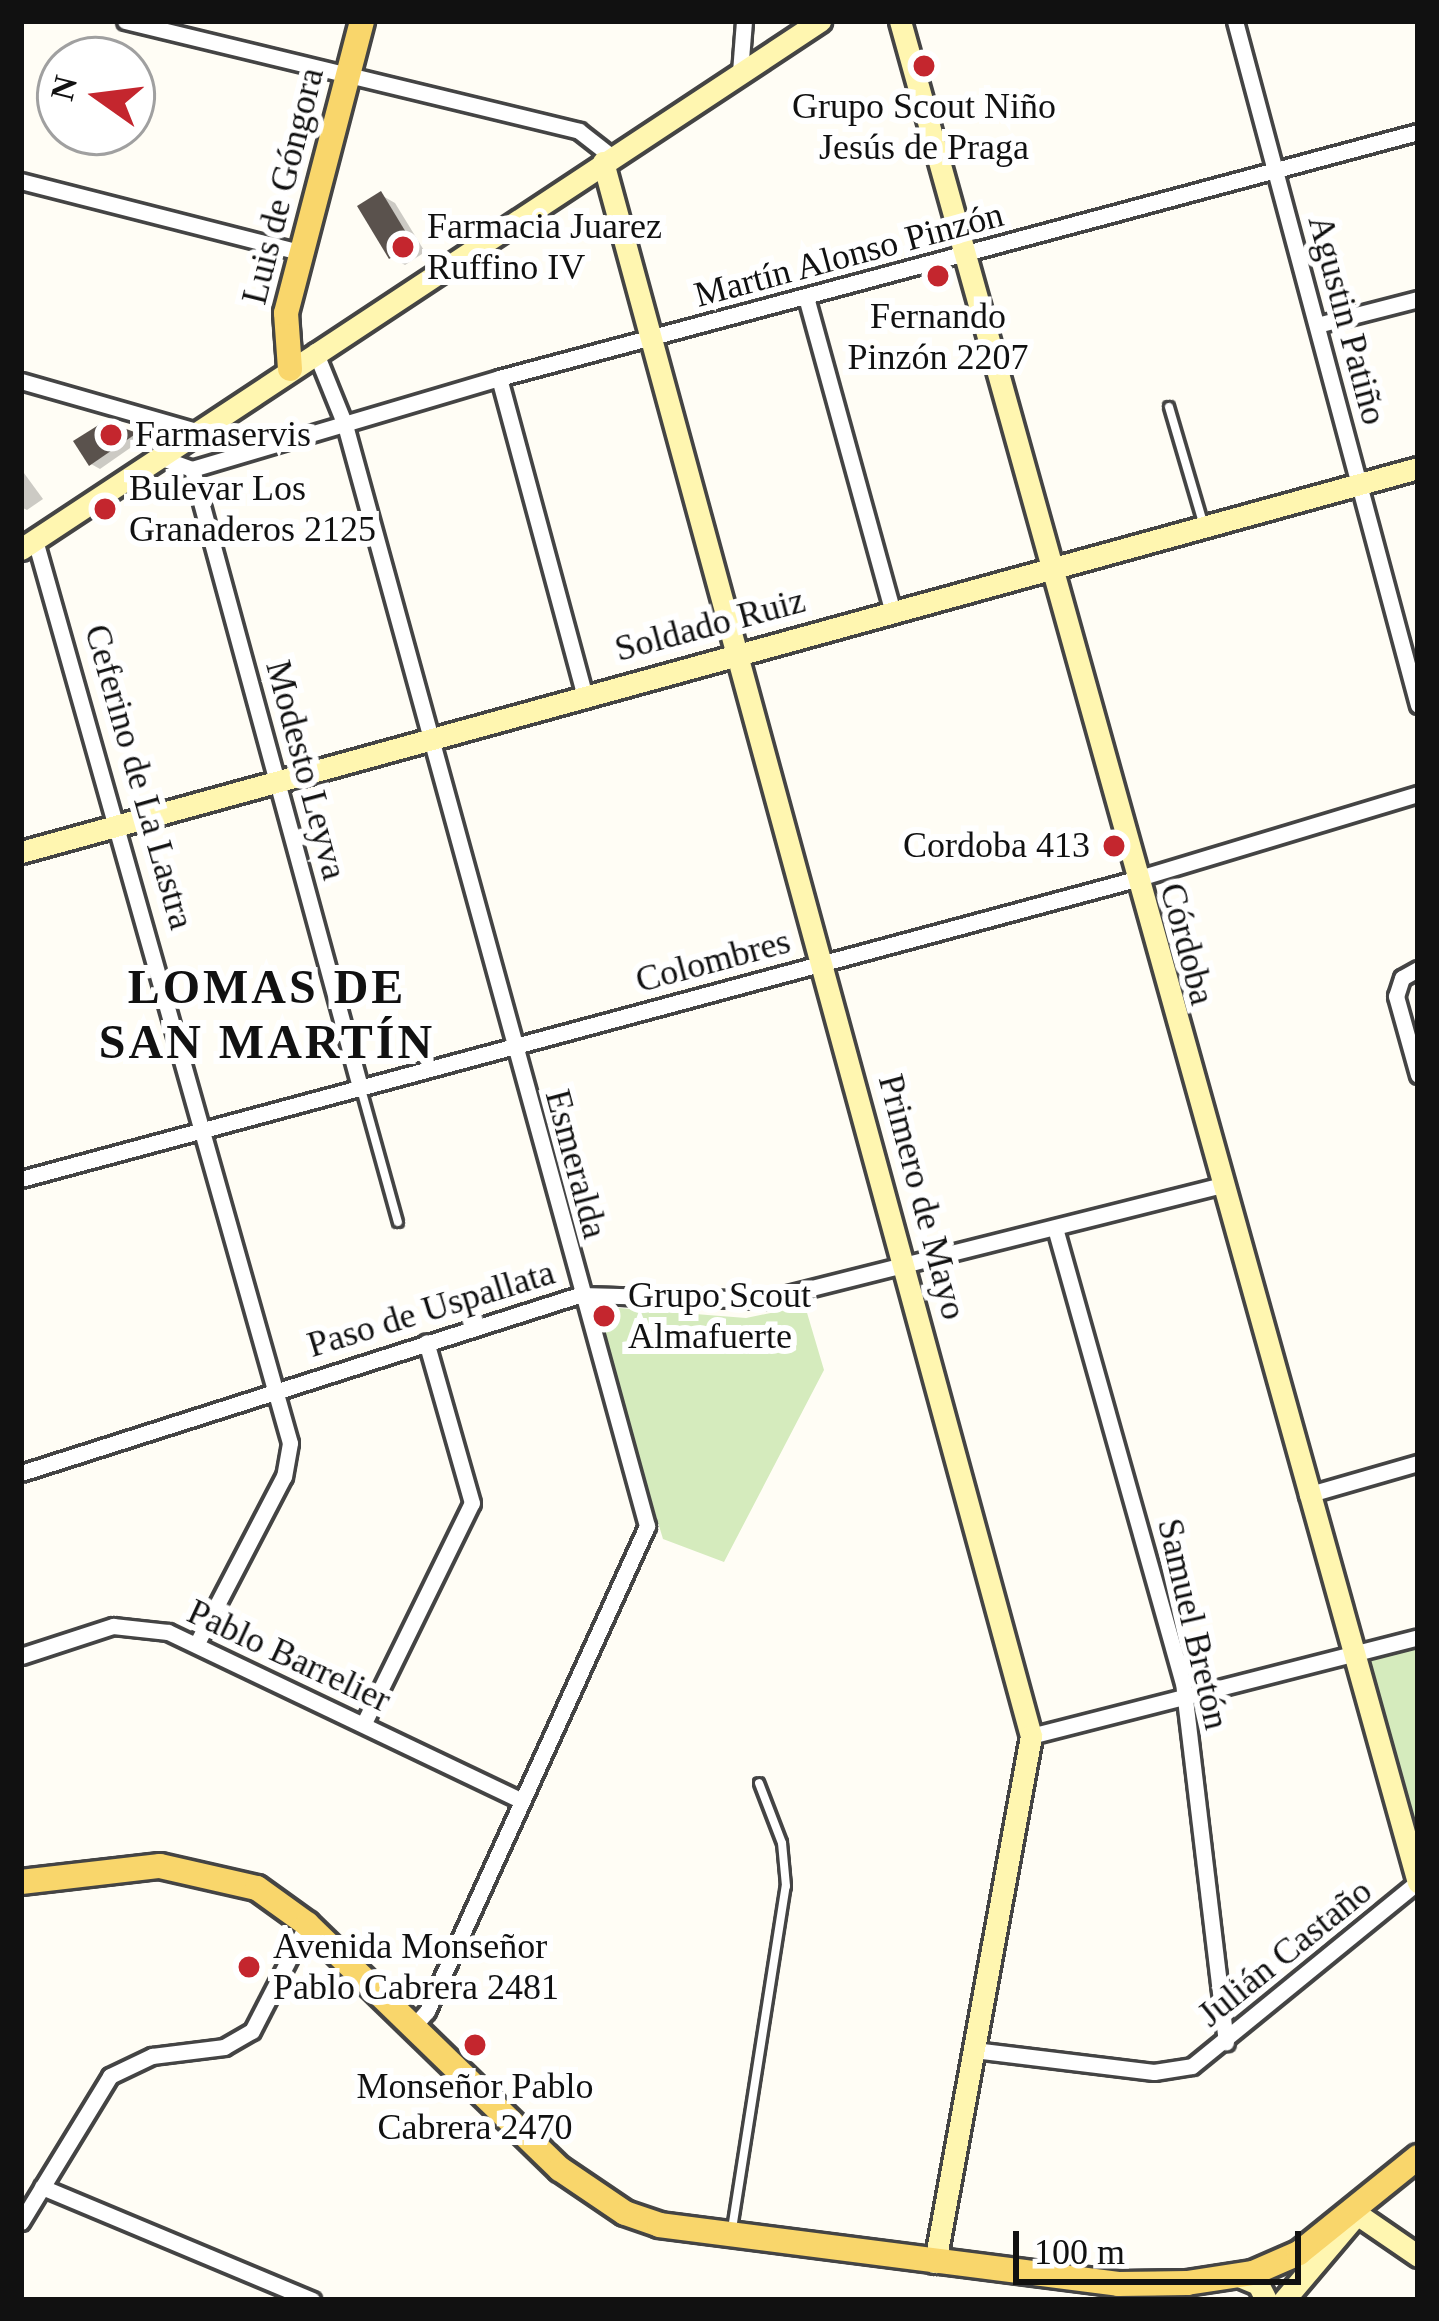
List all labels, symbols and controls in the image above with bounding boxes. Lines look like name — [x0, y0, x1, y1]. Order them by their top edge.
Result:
north arrow — [36, 36, 156, 156]
marker: Grupo Scout Niño Jesús de Praga — [911, 53, 937, 79]
street label: Luis de Góngora — [233, 63, 333, 309]
text: N — [44, 72, 84, 104]
place label: Grupo Scout Niño Jesús de Praga — [792, 84, 1056, 169]
street label: Martín Alonso Pinzón — [689, 193, 1009, 317]
place label: Farmacia Juarez Ruffino IV — [427, 204, 662, 289]
street label: Agustin Patiño — [1298, 211, 1396, 429]
marker: Farmacia Juarez Ruffino IV — [390, 234, 416, 260]
marker: Fernando Pinzón 2207 — [925, 263, 951, 289]
place label: Fernando Pinzón 2207 — [847, 294, 1029, 379]
place label: Farmaservis — [135, 413, 311, 457]
marker: Farmaservis — [98, 422, 124, 448]
place label: Bulevar Los Granaderos 2125 — [129, 466, 376, 551]
marker: Bulevar Los Granaderos 2125 — [92, 496, 118, 522]
street label: Soldado Ruiz — [610, 579, 810, 671]
street label: Ceferino de La Lastra — [75, 620, 203, 934]
street label: Modesto Leyva — [256, 656, 356, 884]
place label: Cordoba 413 — [903, 824, 1090, 868]
marker: Cordoba 413 — [1101, 833, 1127, 859]
street label: Córdoba — [1150, 879, 1224, 1009]
street label: Colombres — [631, 920, 795, 1002]
district label: LOMAS DE SAN MARTÍN — [99, 957, 435, 1070]
street label: Primero de Mayo — [869, 1070, 975, 1324]
street label: Esmeralda — [535, 1085, 617, 1243]
street label: Paso de Uspallata — [302, 1251, 560, 1367]
place label: Grupo Scout Almafuerte — [628, 1273, 811, 1358]
marker: Grupo Scout Almafuerte — [591, 1303, 617, 1329]
street label: Samuel Bretón — [1148, 1514, 1238, 1734]
street label: Pablo Barrelier — [181, 1590, 397, 1722]
street label: Julián Castaño — [1189, 1870, 1381, 2036]
place label: Avenida Monseñor Pablo Cabrera 2481 — [273, 1924, 559, 2009]
marker: Avenida Monseñor Pablo Cabrera 2481 — [236, 1954, 262, 1980]
marker: Monseñor Pablo Cabrera 2470 — [462, 2032, 488, 2058]
place label: Monseñor Pablo Cabrera 2470 — [357, 2064, 593, 2149]
scale bar — [1019, 2207, 1307, 2281]
text: 100 m — [1034, 2232, 1125, 2272]

